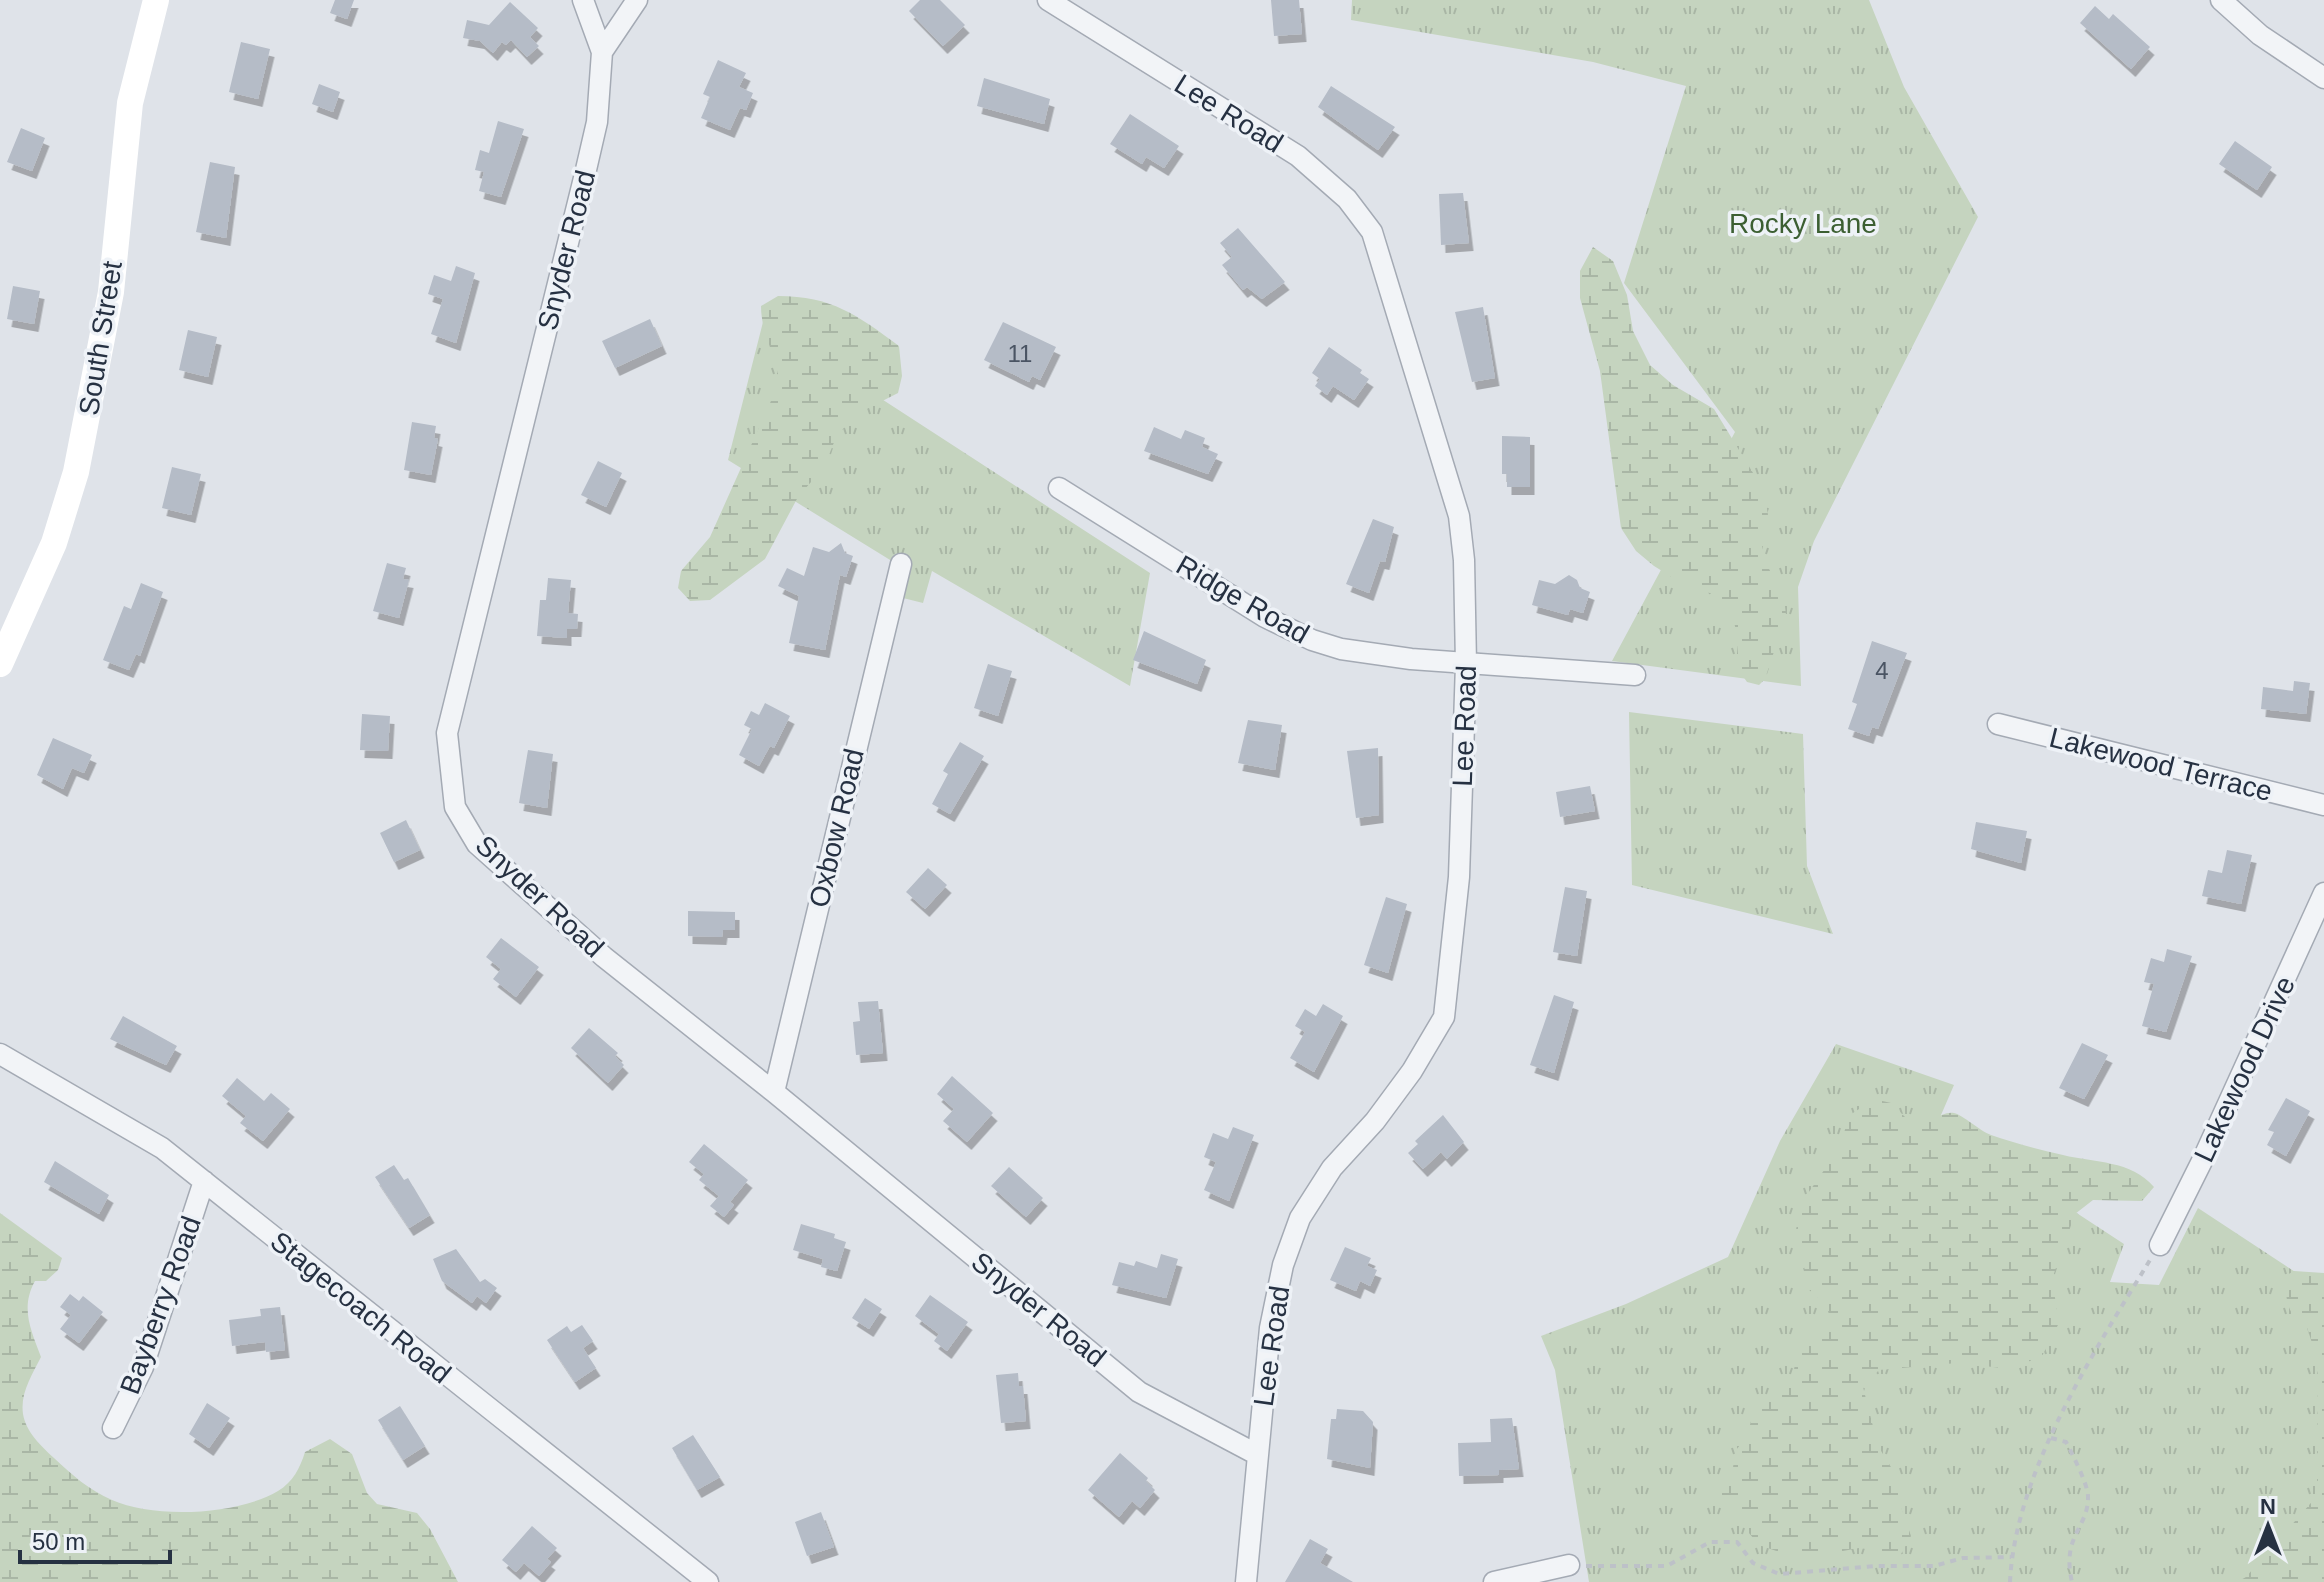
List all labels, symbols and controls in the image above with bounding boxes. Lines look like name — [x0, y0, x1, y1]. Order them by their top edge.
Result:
street label: Lee Road — [1169, 68, 1288, 159]
street label: Snyder Road — [532, 167, 601, 333]
park label: Rocky Lane — [1729, 208, 1877, 239]
street label: South Street — [73, 259, 128, 417]
house number: 11 — [1008, 340, 1032, 367]
street label: Ridge Road — [1171, 549, 1315, 650]
house number: 4 — [1875, 657, 1889, 684]
street label: Lee Road — [1447, 665, 1482, 787]
street label: Lakewood Terrace — [2046, 722, 2275, 807]
street label: Oxbow Road — [803, 746, 870, 910]
street label: Snyder Road — [469, 829, 610, 963]
street label: Lakewood Drive — [2188, 972, 2301, 1167]
street label: Bayberry Road — [114, 1212, 207, 1398]
street label: Stagecoach Road — [264, 1225, 457, 1389]
street label: Snyder Road — [965, 1246, 1112, 1373]
street label: Lee Road — [1248, 1284, 1295, 1408]
north arrow — [2228, 1486, 2308, 1566]
text: N — [2260, 1494, 2276, 1519]
scale bar — [20, 1514, 170, 1564]
text: 50 m — [32, 1528, 85, 1555]

